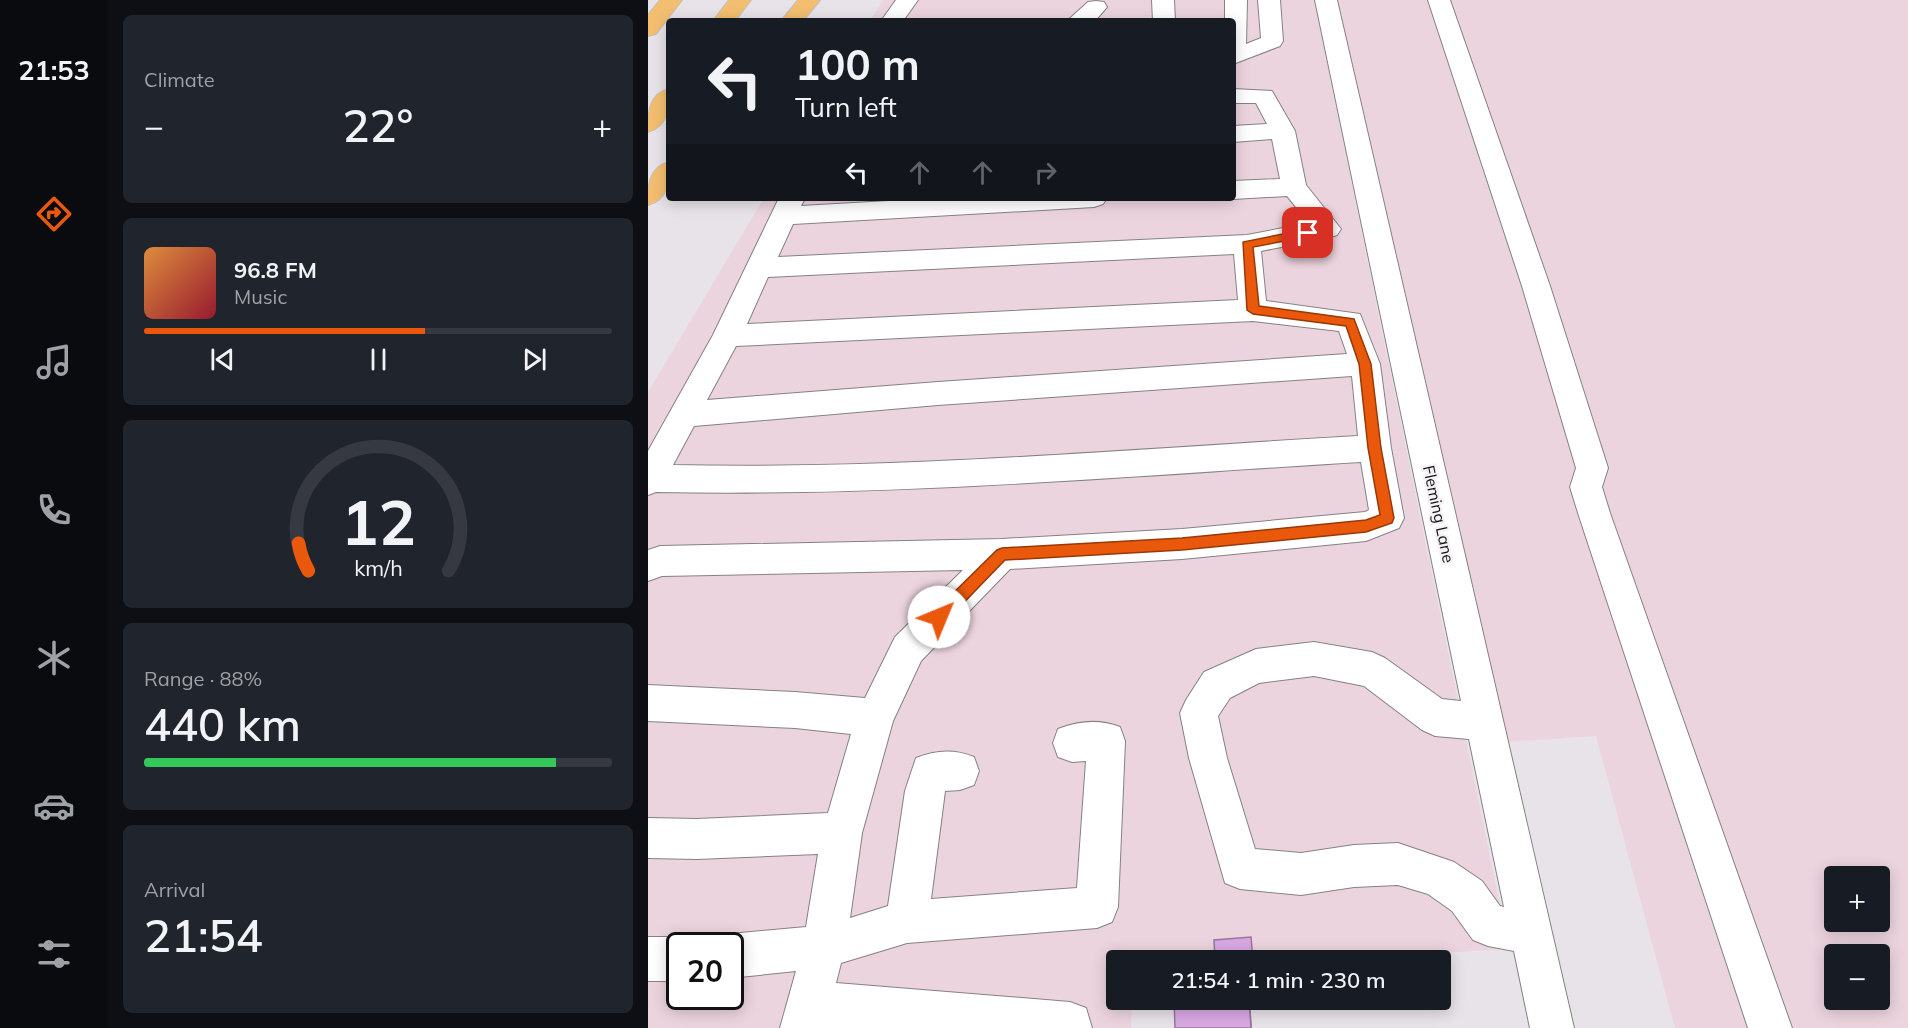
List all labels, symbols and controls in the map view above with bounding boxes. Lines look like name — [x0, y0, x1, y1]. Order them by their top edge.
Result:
text: 100 m — [795, 38, 920, 91]
icon: left — [696, 42, 774, 120]
text: 21:53 — [18, 53, 90, 87]
text: Climate — [144, 67, 215, 92]
text: Turn left — [795, 90, 897, 124]
text: 22° — [343, 97, 413, 153]
text: − — [144, 105, 164, 146]
text: + — [592, 105, 612, 146]
icon: left — [840, 156, 873, 189]
icon: ahead — [903, 156, 936, 189]
icon: ahead — [966, 156, 999, 189]
icon: right — [1029, 156, 1062, 189]
icon: directions — [33, 193, 75, 235]
pin — [1282, 207, 1333, 258]
icon: arrive — [1291, 216, 1324, 249]
text: 96.8 FM — [234, 256, 317, 284]
text: Music — [234, 284, 287, 309]
icon: music — [33, 341, 75, 383]
icon: previous — [206, 343, 239, 376]
icon: pause — [362, 343, 395, 376]
icon: next — [518, 343, 551, 376]
street label: Fleming Lane — [1419, 464, 1459, 564]
text: 12 — [341, 482, 415, 561]
icon: phone — [33, 489, 75, 531]
text: km/h — [354, 554, 402, 581]
position arrow — [907, 585, 971, 649]
icon: climate — [33, 637, 75, 679]
text: Range · 88% — [144, 666, 262, 691]
text: 440 km — [144, 696, 301, 752]
icon: car — [33, 785, 75, 827]
map controls — [1824, 866, 1890, 1010]
button: + — [1824, 866, 1890, 932]
text: Arrival — [144, 877, 205, 902]
text: 21:54 — [144, 907, 263, 963]
speed limit sign: 20 — [666, 932, 744, 1010]
icon: filters — [33, 933, 75, 975]
button: − — [1824, 944, 1890, 1010]
text: 21:54 · 1 min · 230 m — [1171, 966, 1386, 994]

